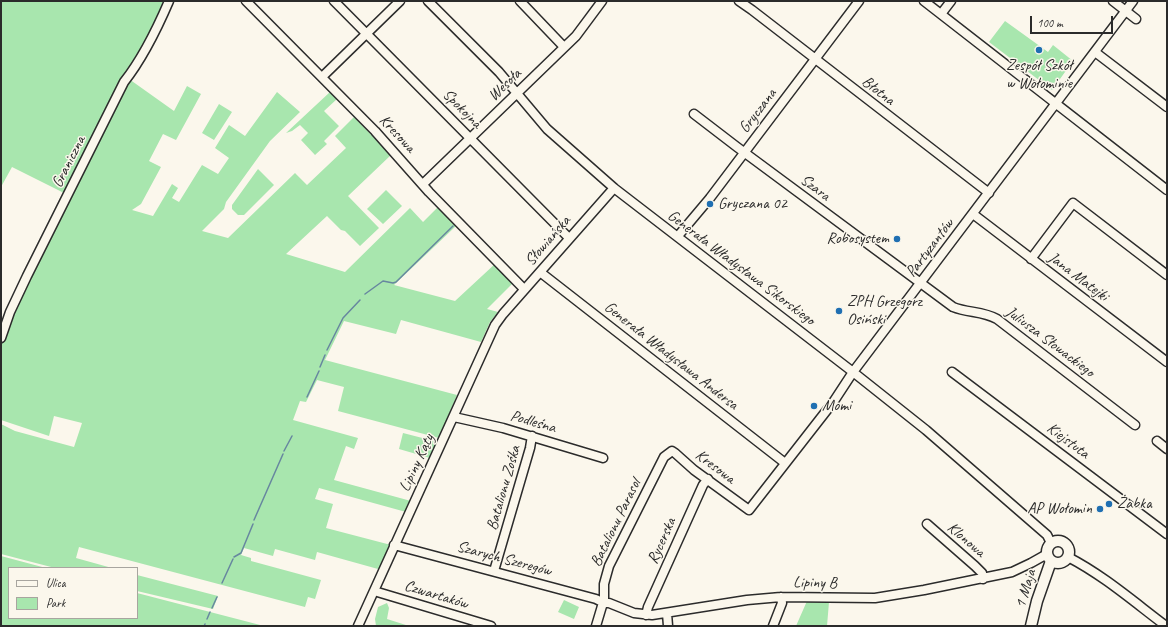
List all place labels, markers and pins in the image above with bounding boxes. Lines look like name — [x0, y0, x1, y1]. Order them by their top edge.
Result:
marker: Zespół Szkół w Wołominie — [1034, 45, 1044, 55]
place label: Zespół Szkół w Wołominie — [1006, 56, 1072, 94]
place label: Gryczana 02 — [718, 194, 787, 214]
marker: Gryczana 02 — [705, 199, 715, 209]
place label: Robosystem — [826, 229, 889, 249]
marker: Robosystem — [892, 234, 902, 244]
place label: ZPH Grzegorz Osiński — [847, 292, 922, 330]
marker: ZPH Grzegorz Osiński — [834, 306, 844, 316]
place label: Momi — [822, 396, 851, 416]
marker: Momi — [809, 401, 819, 411]
place label: Żabka — [1117, 494, 1152, 514]
place label: AP Wołomin — [1027, 499, 1092, 519]
marker: Żabka — [1104, 499, 1114, 509]
marker: AP Wołomin — [1095, 504, 1105, 514]

